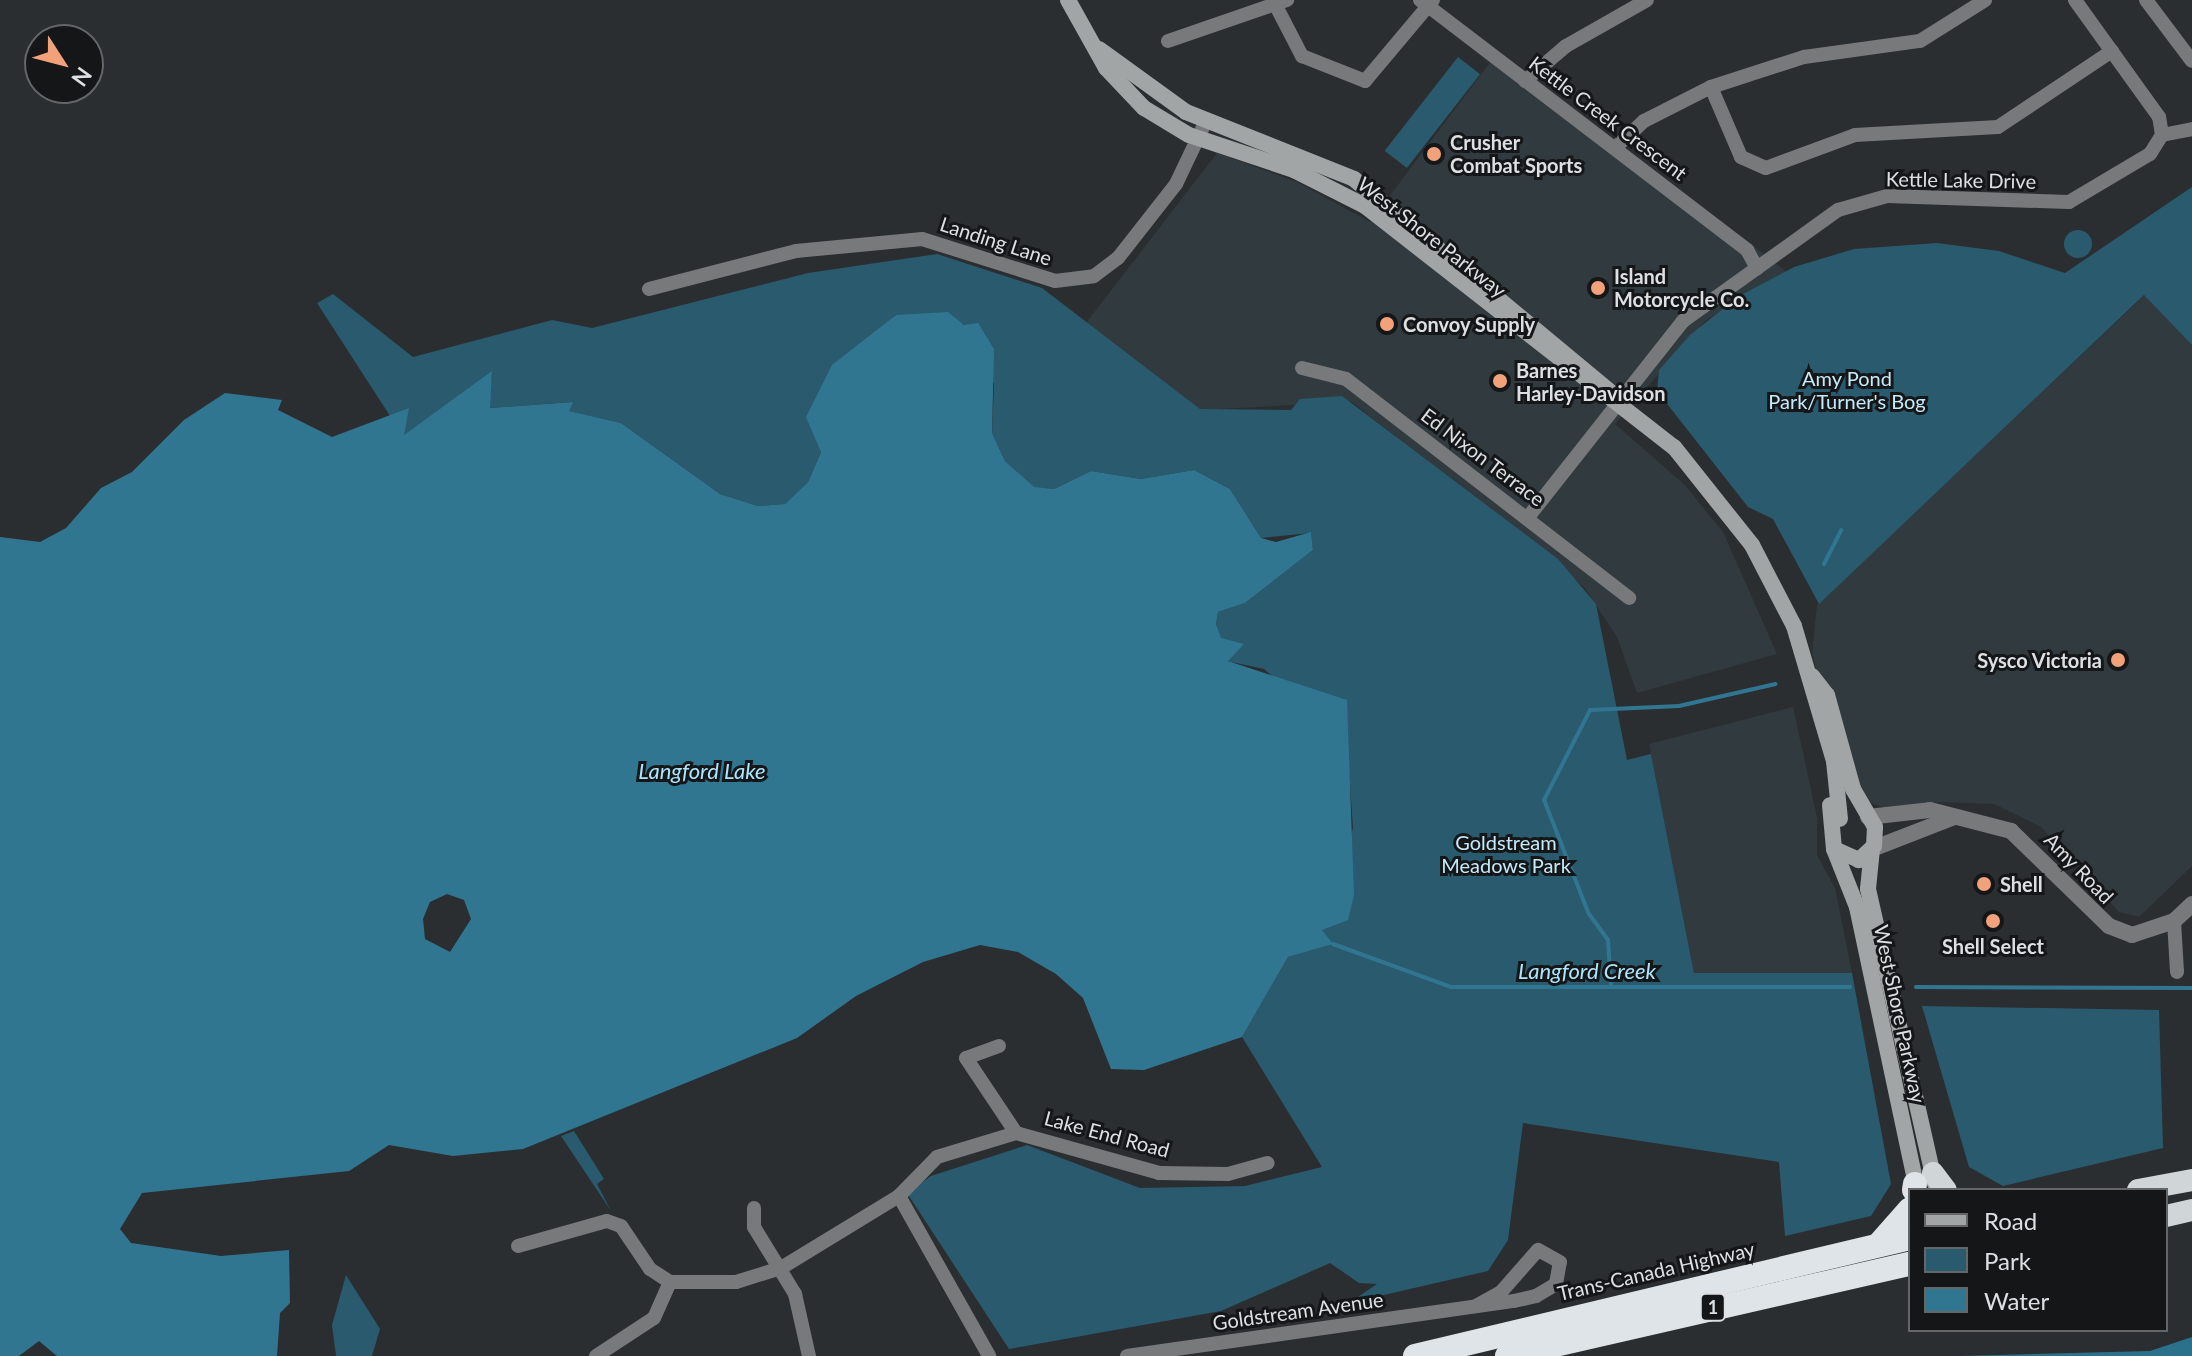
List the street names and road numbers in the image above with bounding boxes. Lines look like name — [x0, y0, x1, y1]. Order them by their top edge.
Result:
street label: Kettle Creek Crescent — [1524, 51, 1692, 185]
street label: Kettle Lake Drive — [1886, 167, 2036, 193]
street label: West Shore Parkway — [1353, 172, 1511, 302]
street label: Landing Lane — [937, 212, 1055, 270]
street label: Ed Nixon Terrace — [1416, 403, 1550, 511]
street label: Amy Road — [2039, 827, 2119, 909]
street label: West Shore Parkway — [1869, 923, 1931, 1105]
street label: Lake End Road — [1042, 1106, 1172, 1162]
street label: Trans-Canada Highway — [1555, 1237, 1757, 1305]
street label: Goldstream Avenue — [1211, 1287, 1385, 1335]
road number: 1 — [1699, 1293, 1727, 1321]

